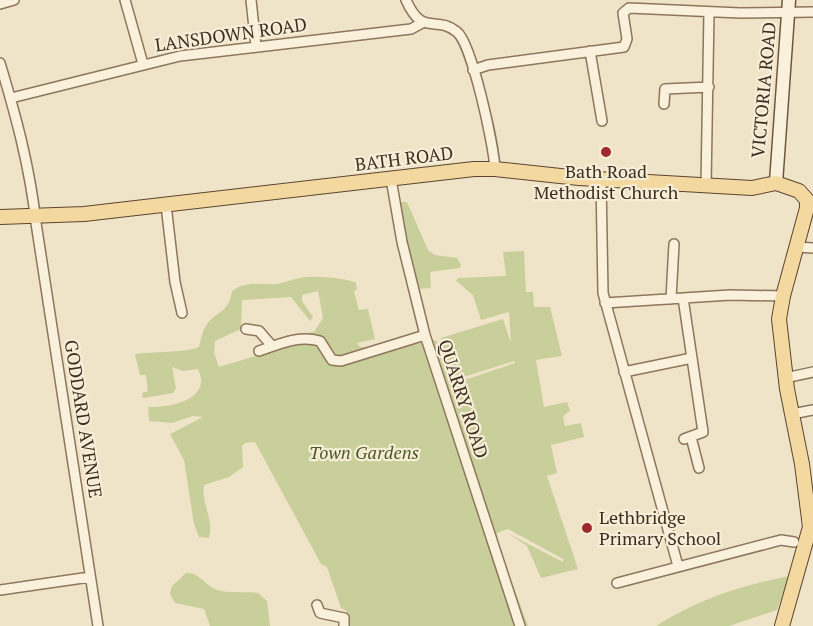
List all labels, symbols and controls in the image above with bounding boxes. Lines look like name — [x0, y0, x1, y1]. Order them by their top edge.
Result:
street label: LANSDOWN ROAD — [153, 11, 308, 57]
street label: VICTORIA ROAD — [745, 21, 781, 159]
street label: BATH ROAD — [353, 140, 454, 176]
marker: Bath Road Methodist Church — [599, 145, 613, 159]
place label: Bath Road Methodist Church — [534, 159, 679, 204]
street label: QUARRY ROAD — [433, 336, 494, 461]
street label: GODDARD AVENUE — [60, 338, 108, 500]
park label: Town Gardens — [309, 440, 419, 464]
place label: Lethbridge Primary School — [599, 505, 721, 550]
marker: Lethbridge Primary School — [580, 521, 594, 535]

